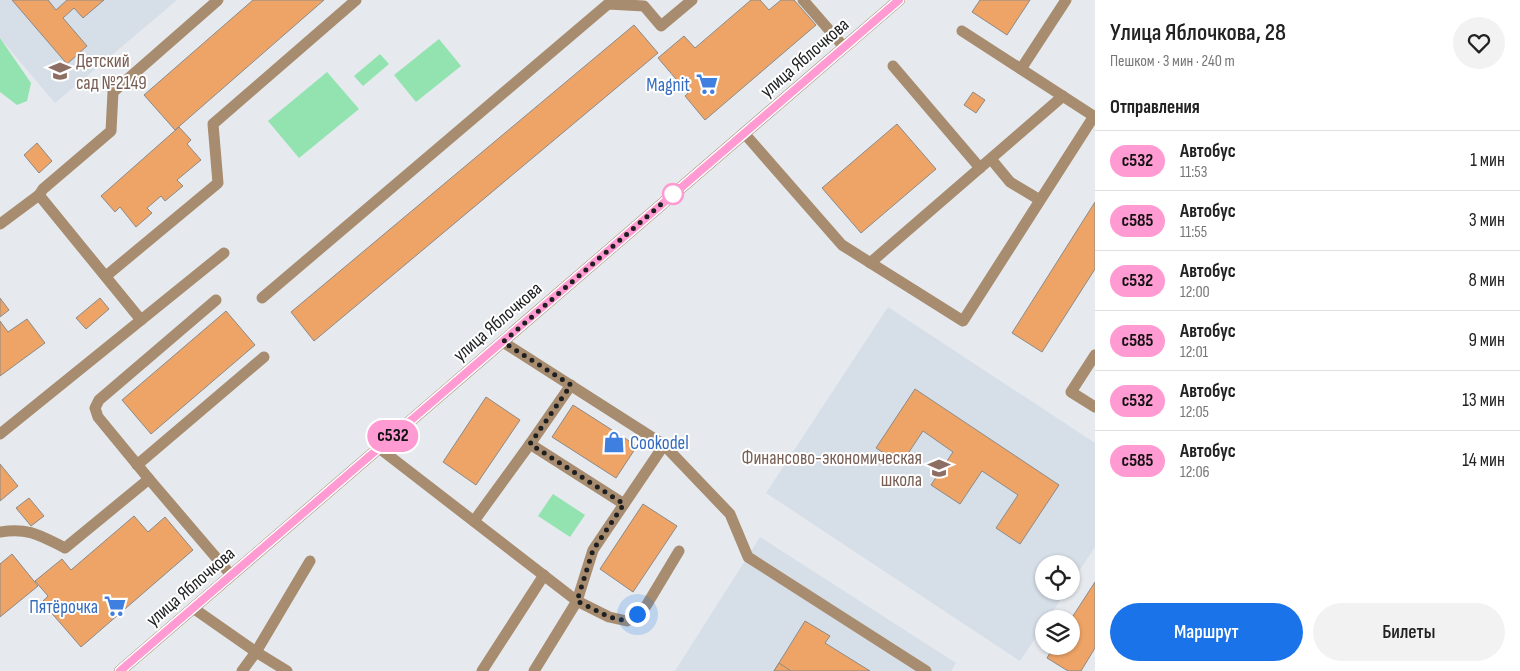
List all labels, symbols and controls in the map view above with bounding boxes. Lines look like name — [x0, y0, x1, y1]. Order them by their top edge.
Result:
street label: улица Яблочкова — [756, 13, 854, 103]
button: heart — [1453, 17, 1505, 69]
text: Улица Яблочкова, 28 — [1110, 18, 1286, 47]
place label: Детский сад №2149 — [76, 50, 147, 95]
text: Пешком · 3 мин · 240 m — [1110, 52, 1235, 71]
school or university icon: Детский сад №2149 — [47, 58, 73, 84]
supermarket icon: Magnit — [694, 71, 720, 97]
place label: Magnit — [646, 74, 690, 97]
text: Отправления — [1110, 96, 1200, 119]
text: Автобус — [1180, 140, 1236, 163]
text: 1 мин — [1470, 149, 1505, 172]
text: с532 — [1122, 150, 1153, 171]
text: 11:53 — [1180, 163, 1207, 182]
unlabelled marker — [662, 183, 684, 205]
text: Автобус — [1180, 200, 1236, 223]
text: 3 мин — [1469, 209, 1505, 232]
text: с585 — [1122, 210, 1153, 231]
text: 11:55 — [1180, 223, 1207, 242]
text: Автобус — [1180, 260, 1236, 283]
text: 8 мин — [1469, 269, 1505, 292]
text: с532 — [1122, 270, 1153, 291]
street label: улица Яблочкова — [449, 277, 547, 367]
text: 12:00 — [1180, 283, 1210, 302]
text: Автобус — [1180, 320, 1236, 343]
text: 9 мин — [1468, 329, 1505, 352]
text: с585 — [1122, 330, 1153, 351]
text: 12:01 — [1180, 343, 1208, 362]
text: Автобус — [1180, 380, 1236, 403]
text: 13 мин — [1462, 389, 1505, 412]
text: с532 — [1122, 390, 1153, 411]
text: 12:05 — [1180, 403, 1209, 422]
line badge: с532 — [358, 420, 428, 452]
text: с532 — [377, 425, 409, 446]
shop icon: Cookodel — [601, 429, 627, 455]
place label: Cookodel — [630, 432, 689, 455]
text: Автобус — [1180, 440, 1236, 463]
place label: Финансово-экономическая школа — [741, 447, 922, 492]
text: 14 мин — [1462, 449, 1505, 472]
text: с585 — [1122, 450, 1153, 471]
school or university icon: Финансово-экономическая школа — [926, 455, 952, 481]
text: 12:06 — [1180, 463, 1210, 482]
street label: улица Яблочкова — [142, 542, 240, 632]
map controls — [1035, 555, 1080, 655]
button: locate — [1035, 555, 1080, 600]
supermarket icon: Пятёрочка — [102, 593, 128, 619]
place label: Пятёрочка — [29, 596, 98, 619]
your location — [625, 602, 650, 627]
button: Маршрут — [1110, 603, 1303, 661]
button: Билеты — [1313, 603, 1505, 661]
button: layers — [1035, 610, 1080, 655]

